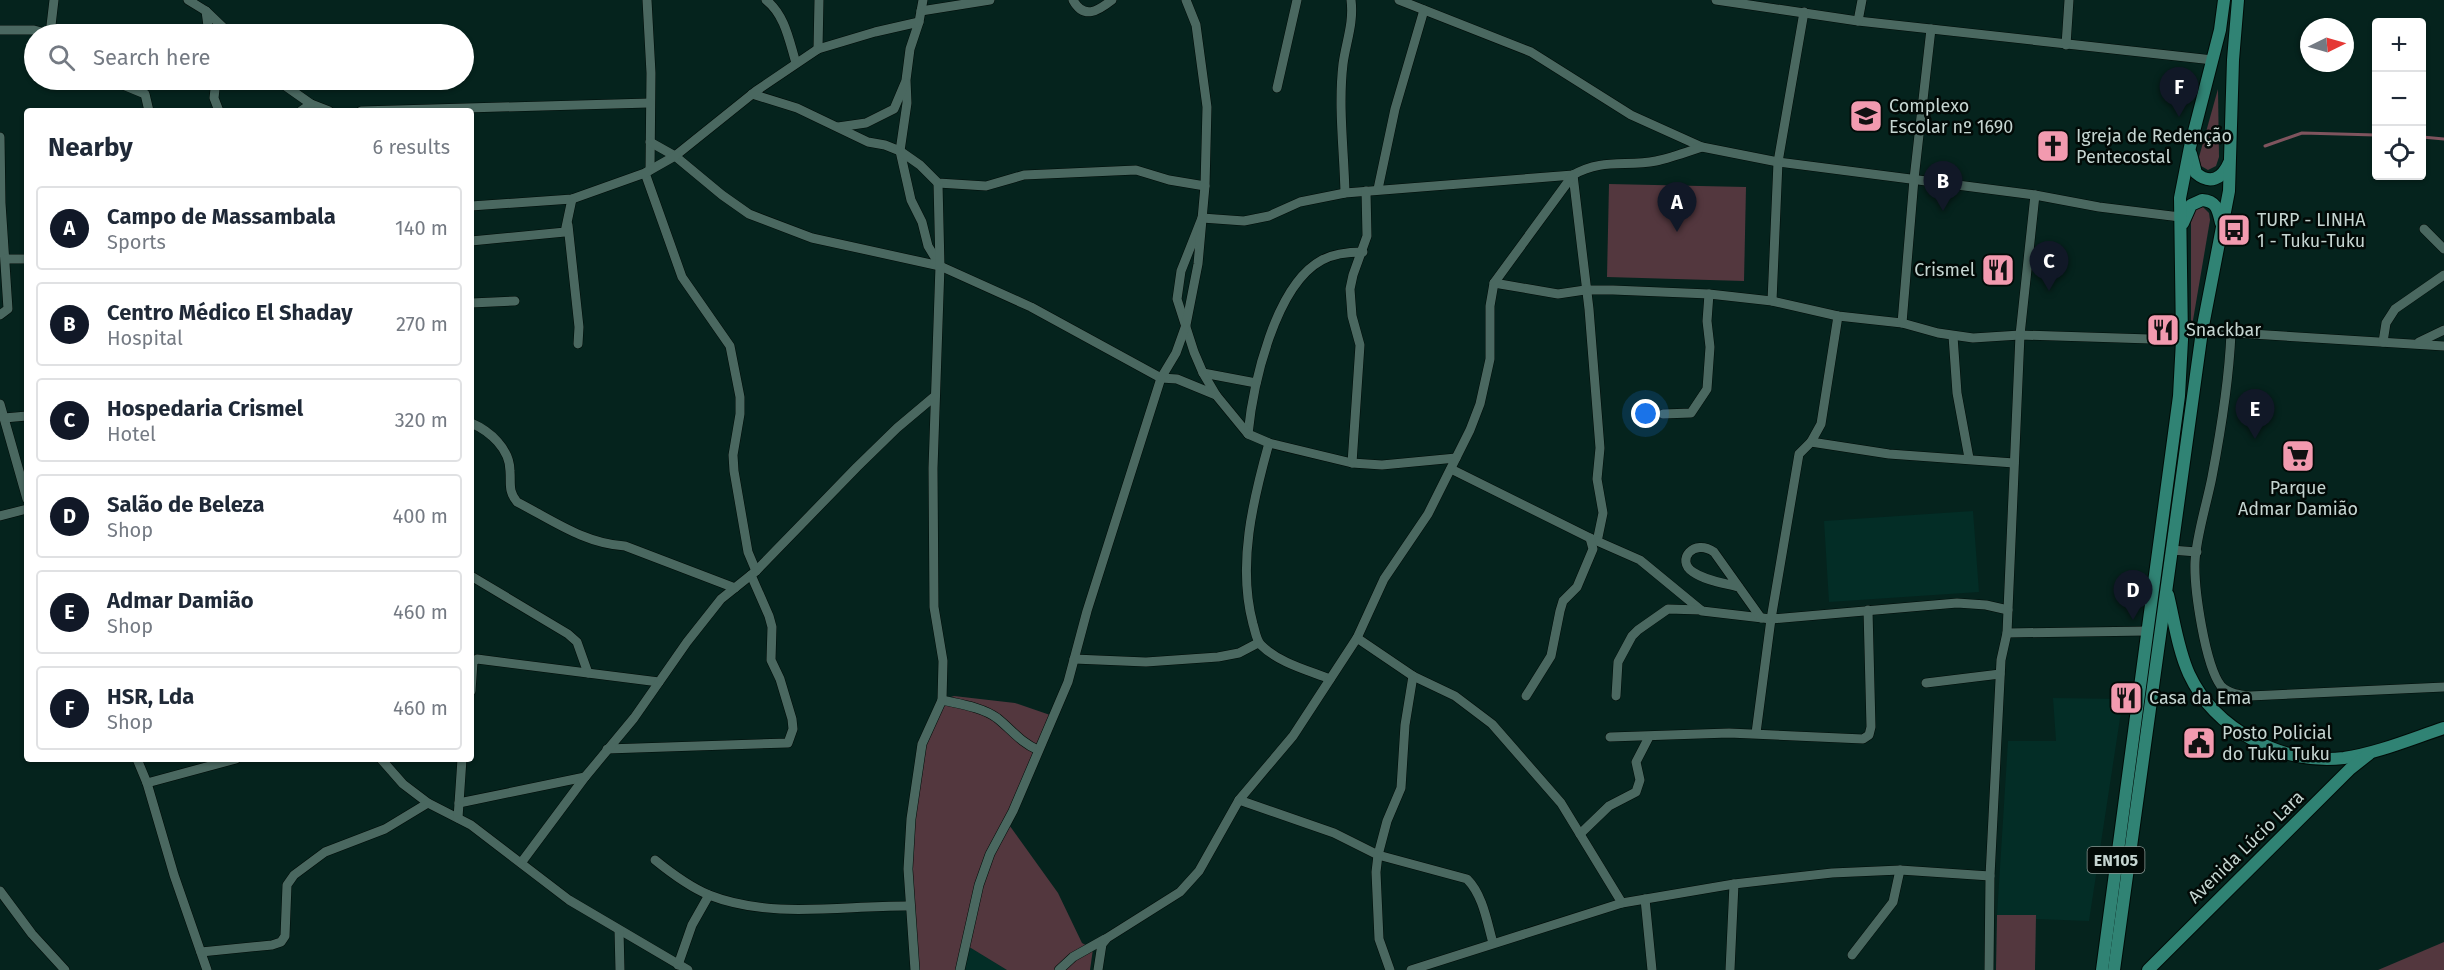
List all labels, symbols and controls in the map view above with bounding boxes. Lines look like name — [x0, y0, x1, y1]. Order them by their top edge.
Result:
north arrow — [2300, 18, 2354, 72]
map controls — [2372, 18, 2426, 180]
button: + — [2372, 18, 2426, 72]
search box — [24, 24, 474, 90]
icon: search — [45, 41, 78, 74]
text: Search here — [93, 44, 211, 71]
pin: F — [2160, 68, 2198, 117]
button: − — [2372, 72, 2426, 126]
place label: Complexo Escolar nº 1690 — [1889, 95, 2013, 138]
school or university icon: Complexo Escolar nº 1690 — [1848, 98, 1884, 134]
place label: Igreja de Redenção Pentecostal — [2076, 125, 2232, 168]
button: locate — [2372, 126, 2426, 180]
church icon: Igreja de Redenção Pentecostal — [2035, 128, 2071, 164]
text: Nearby — [48, 132, 133, 163]
text: 6 results — [373, 135, 450, 159]
pin: B — [1924, 162, 1962, 211]
pin: A — [1658, 182, 1696, 232]
text: Campo de Massambala — [107, 203, 336, 230]
place label: TURP - LINHA 1 - Tuku-Tuku — [2257, 209, 2366, 252]
bus stop icon: TURP - LINHA 1 - Tuku-Tuku — [2216, 212, 2252, 248]
text: A — [64, 216, 75, 240]
text: 140 m — [395, 216, 448, 240]
text: Sports — [107, 230, 166, 254]
pin: C — [2030, 242, 2068, 291]
restaurant icon: Crismel — [1980, 252, 2016, 288]
place label: Crismel — [1914, 259, 1975, 281]
text: Centro Médico El Shaday — [107, 299, 353, 326]
text: B — [63, 312, 76, 336]
text: 270 m — [396, 312, 448, 336]
restaurant icon: Snackbar — [2145, 312, 2181, 348]
place label: Snackbar — [2186, 319, 2261, 341]
text: Hospital — [107, 326, 183, 350]
pin: E — [2236, 390, 2274, 439]
text: Hospedaria Crismel — [107, 395, 303, 422]
your location — [1631, 399, 1660, 428]
text: C — [64, 408, 75, 432]
text: 320 m — [395, 408, 448, 432]
text: Hotel — [107, 422, 156, 446]
supermarket icon: Parque Admar Damião — [2280, 438, 2316, 474]
place label: Parque Admar Damião — [2238, 477, 2358, 520]
text: Salão de Beleza — [107, 491, 264, 518]
text: D — [63, 504, 76, 528]
text: 400 m — [393, 504, 448, 528]
text: Shop — [107, 518, 153, 542]
pin: D — [2114, 570, 2152, 620]
text: Admar Damião — [107, 587, 254, 614]
text: E — [64, 600, 75, 624]
text: 460 m — [393, 600, 448, 624]
text: Shop — [107, 614, 153, 638]
restaurant icon: Casa da Ema — [2108, 680, 2144, 716]
text: HSR, Lda — [107, 683, 194, 710]
place label: Casa da Ema — [2149, 687, 2251, 709]
text: F — [65, 696, 74, 720]
text: 460 m — [393, 696, 448, 720]
text: Shop — [107, 710, 153, 734]
place label: Posto Policial do Tuku Tuku — [2222, 722, 2332, 765]
public building icon: Posto Policial do Tuku Tuku — [2181, 725, 2217, 761]
street label: Avenida Lúcio Lara — [2183, 786, 2309, 908]
road number: EN105 — [2088, 847, 2144, 873]

